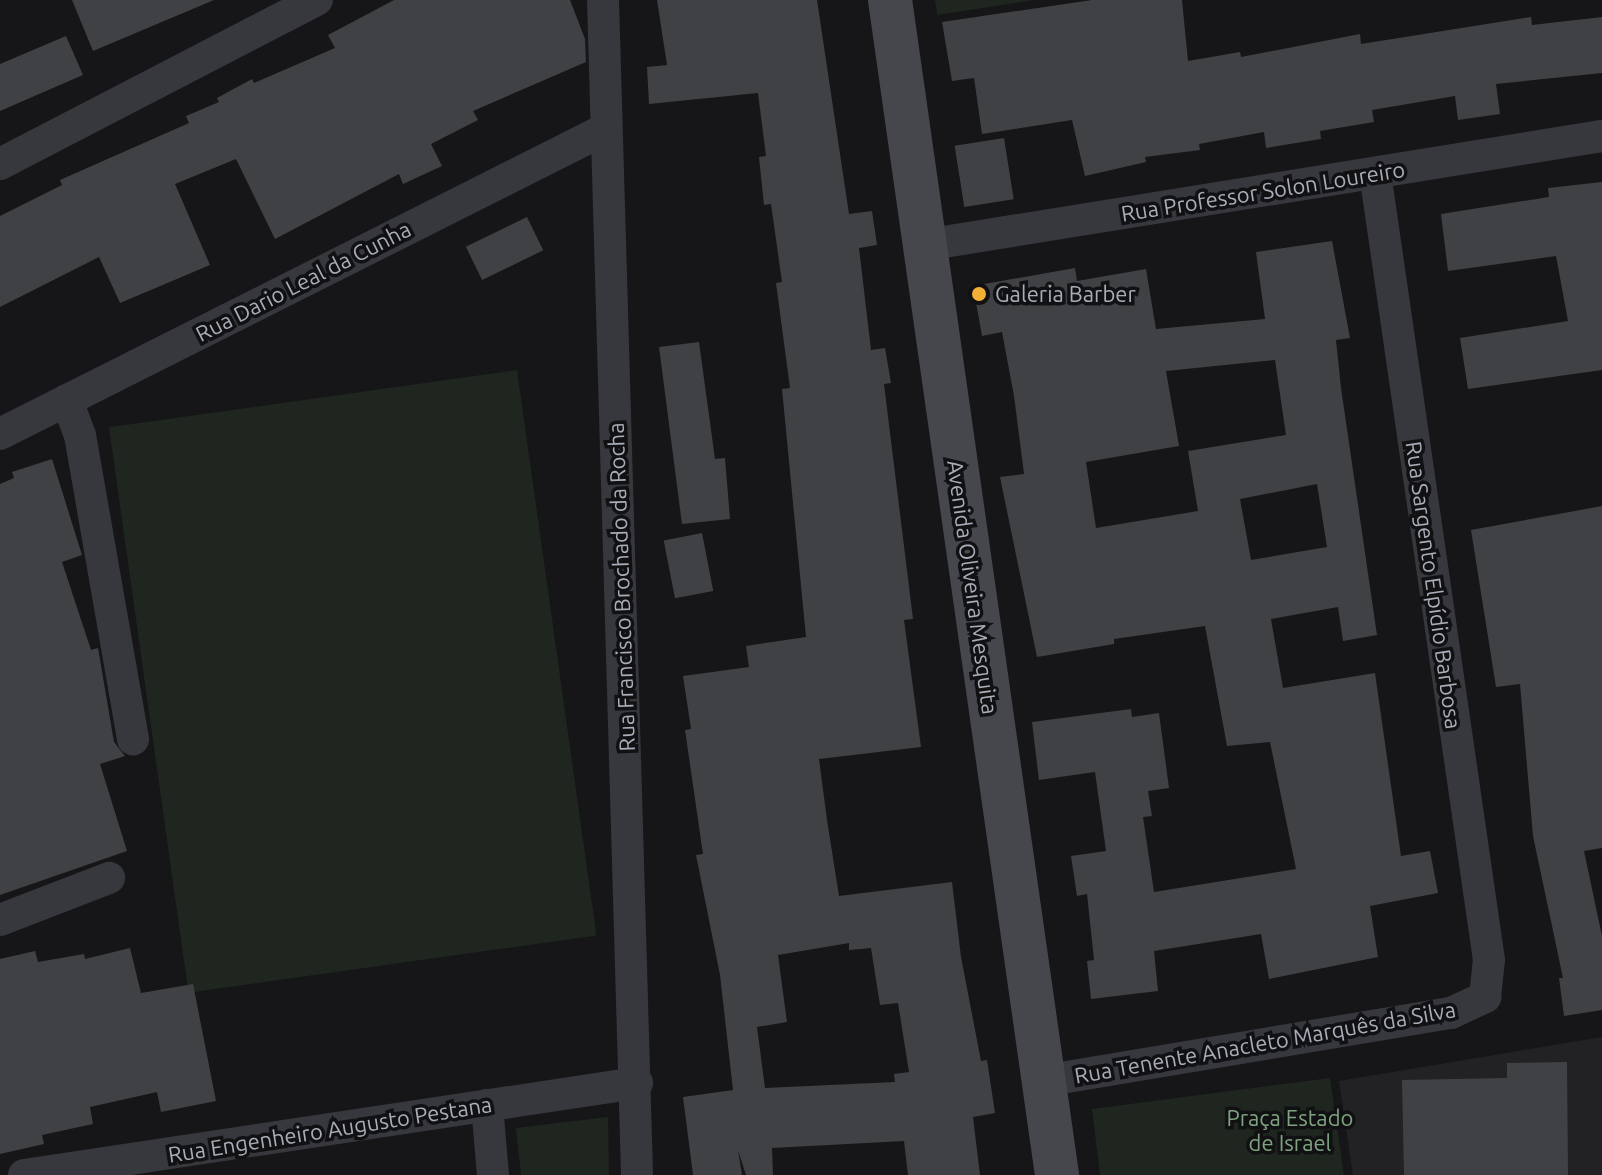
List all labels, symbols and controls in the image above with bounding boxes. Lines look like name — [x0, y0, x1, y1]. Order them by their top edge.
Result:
street label: Rua Professor Solon Loureiro — [1119, 156, 1407, 226]
street label: Rua Dario Leal da Cunha — [191, 215, 415, 347]
place label: Galeria Barber — [995, 281, 1136, 307]
marker: Galeria Barber — [970, 285, 988, 303]
street label: Rua Francisco Brochado da Rocha — [602, 422, 640, 752]
street label: Rua Sargento Elpídio Barbosa — [1401, 439, 1467, 731]
street label: Avenida Oliveira Mesquita — [942, 458, 1004, 716]
street label: Rua Tenente Anacleto Marquês da Silva — [1072, 995, 1458, 1089]
street label: Rua Engenheiro Augusto Pestana — [166, 1090, 494, 1168]
park label: Praça Estado de Israel — [1227, 1104, 1353, 1156]

